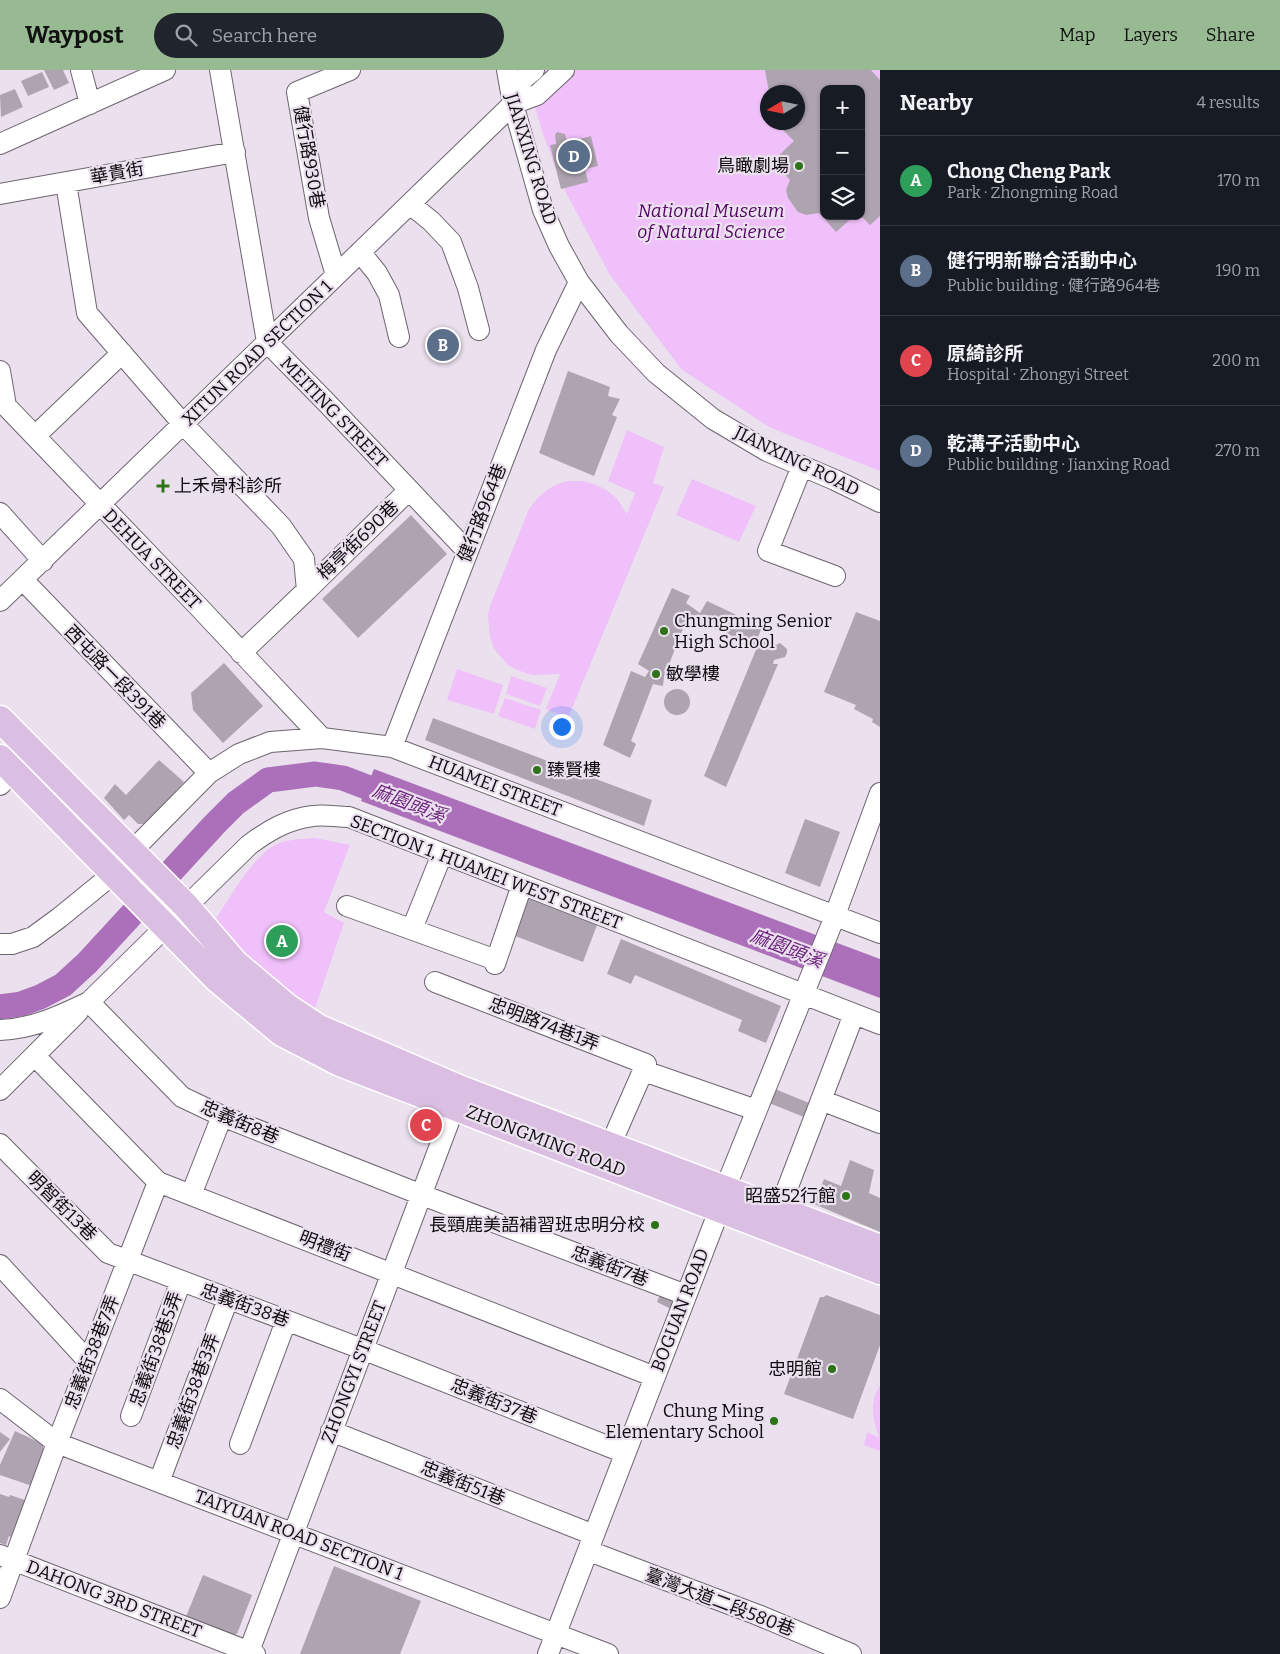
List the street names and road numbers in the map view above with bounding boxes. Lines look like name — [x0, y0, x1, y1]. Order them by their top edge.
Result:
street label: JIANXING ROAD — [500, 90, 561, 227]
street label: 健行路930巷 — [289, 104, 329, 210]
street label: 華貴街 — [89, 157, 145, 189]
street label: XITUN ROAD SECTION 1 — [177, 275, 337, 430]
street label: MEITING STREET — [276, 352, 393, 472]
street label: JIANXING ROAD — [730, 421, 863, 501]
street label: 健行路964巷 — [453, 461, 511, 565]
street label: 梅亭街690巷 — [313, 496, 403, 584]
street label: DEHUA STREET — [98, 504, 206, 614]
street label: 西屯路一段391巷 — [60, 620, 170, 734]
street label: HUAMEI STREET — [426, 751, 565, 822]
street label: SECTION 1, HUAMEI WEST STREET — [347, 810, 625, 934]
street label: 忠明路74巷1弄 — [486, 993, 602, 1055]
street label: 忠義街8巷 — [198, 1096, 282, 1148]
street label: ZHONGMING ROAD — [463, 1100, 629, 1182]
street label: 明智街13巷 — [23, 1167, 101, 1245]
street label: 明禮街 — [296, 1226, 354, 1266]
street label: 忠義街7巷 — [568, 1241, 652, 1291]
street label: BOGUAN ROAD — [646, 1245, 714, 1375]
street label: 忠義街38巷 — [198, 1279, 292, 1331]
street label: 忠義街38巷5弄 — [125, 1289, 187, 1409]
street label: 忠義街38巷7弄 — [60, 1292, 124, 1412]
street label: ZHONGYI STREET — [317, 1297, 391, 1446]
street label: 忠義街38巷3弄 — [162, 1330, 224, 1452]
street label: 忠義街37巷 — [448, 1374, 540, 1428]
street label: 忠義街51巷 — [418, 1456, 508, 1510]
street label: TAIYUAN ROAD SECTION 1 — [192, 1485, 407, 1585]
street label: DAHONG 3RD STREET — [23, 1555, 205, 1643]
street label: 臺灣大道二段580巷 — [642, 1563, 798, 1641]

